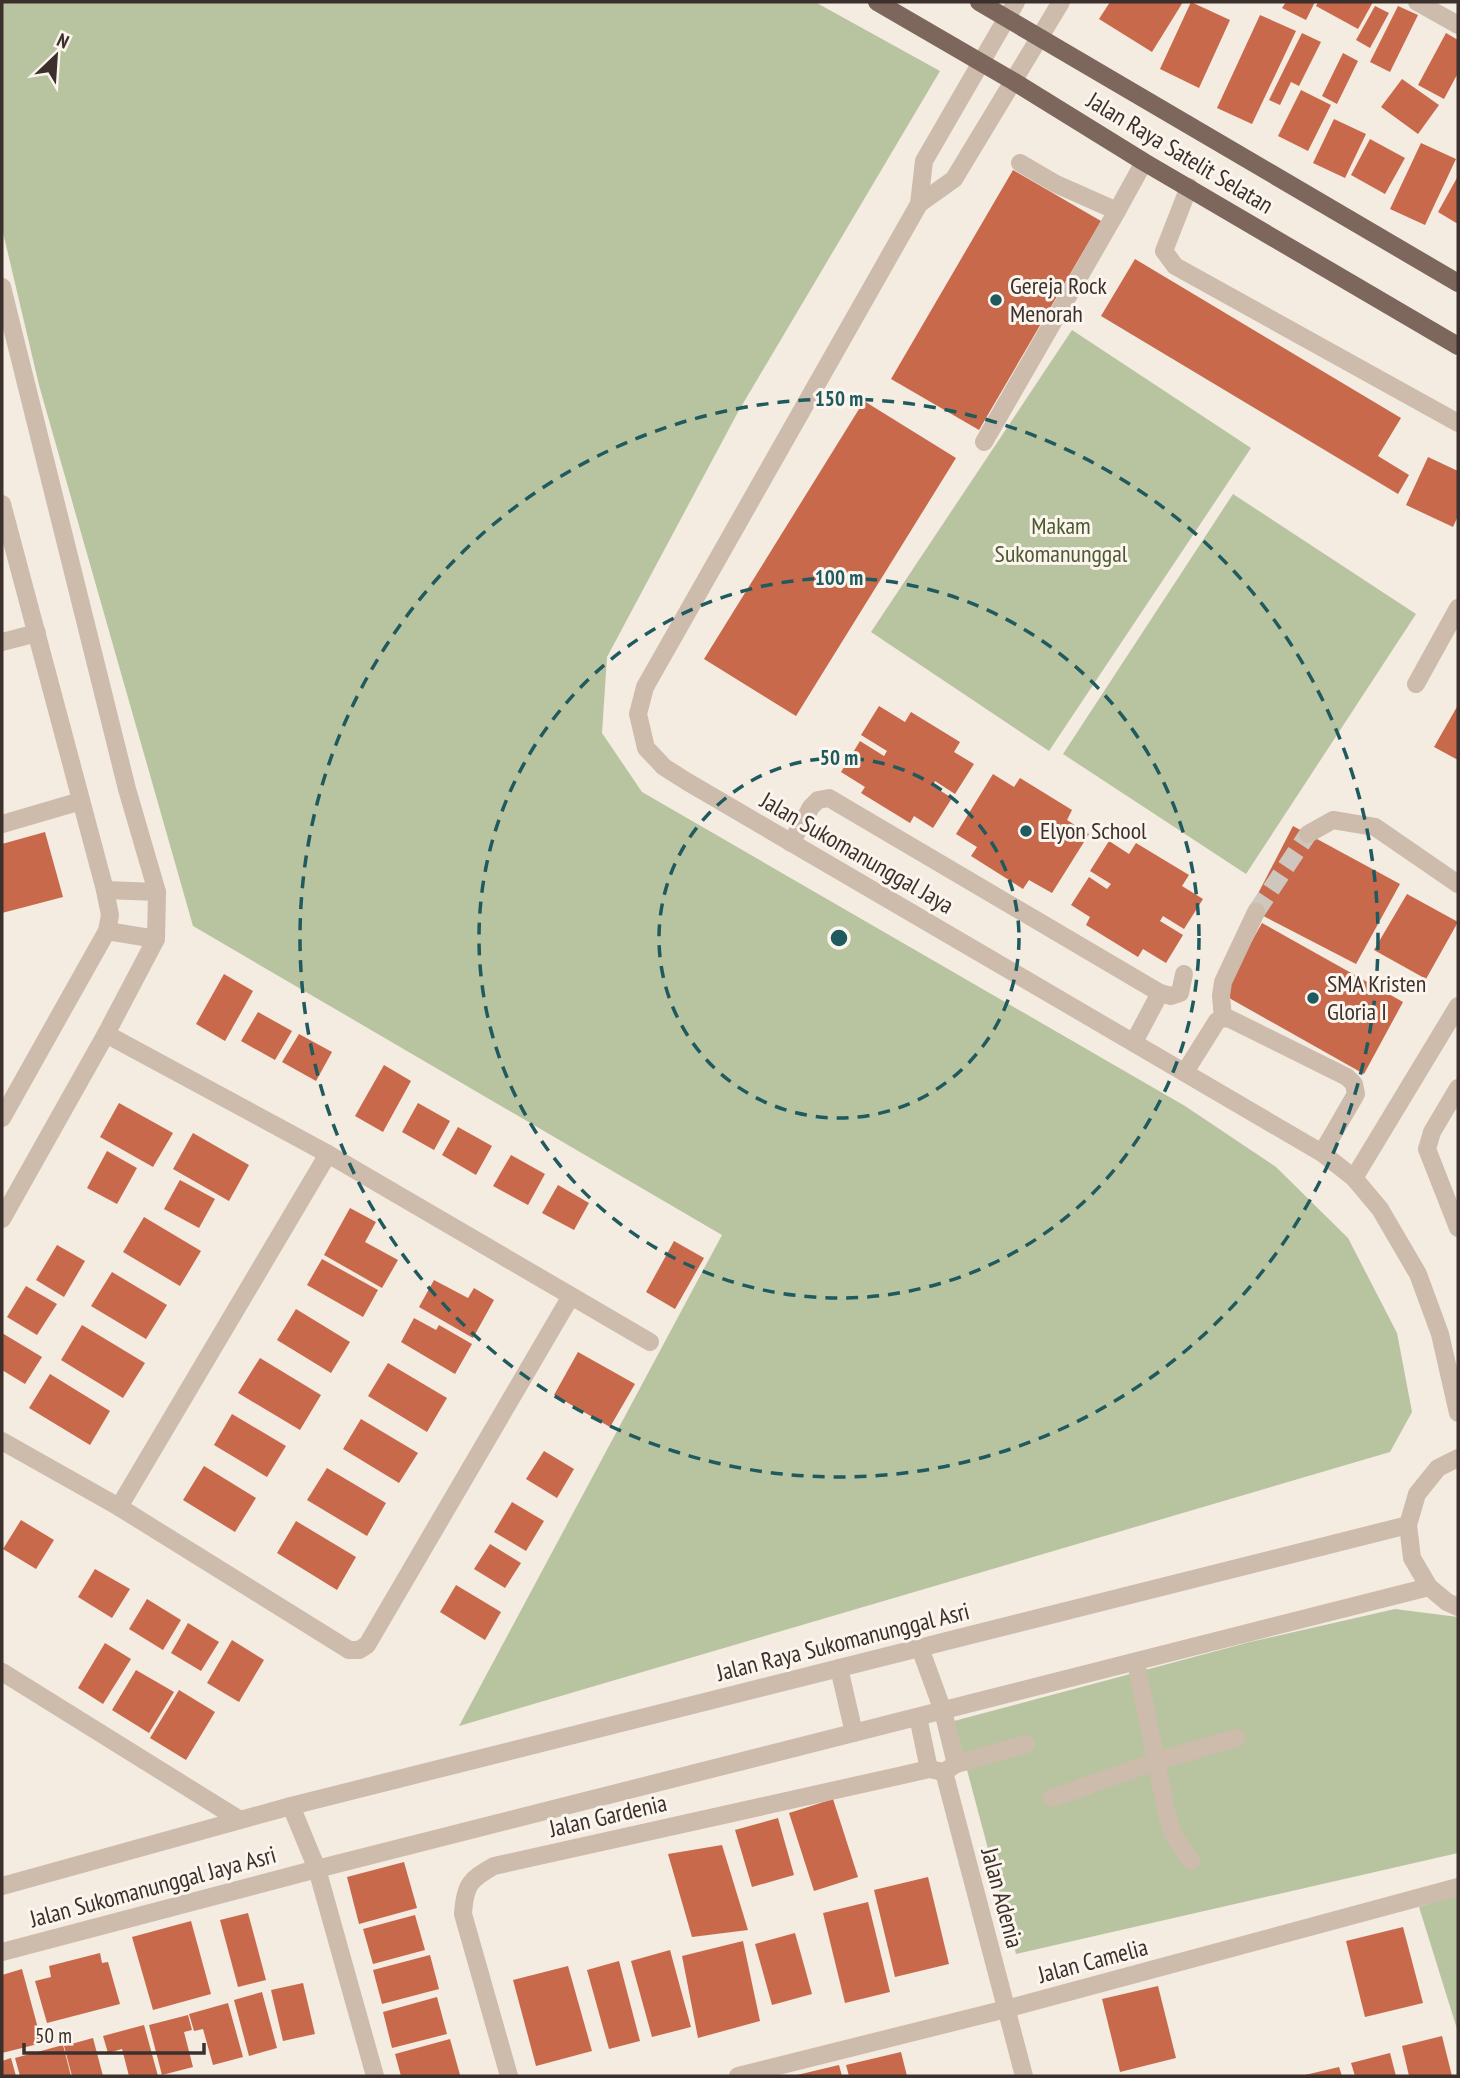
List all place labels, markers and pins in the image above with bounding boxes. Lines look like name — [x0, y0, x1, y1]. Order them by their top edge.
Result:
place label: Gereja Rock Menorah — [1010, 270, 1108, 329]
marker: Gereja Rock Menorah — [988, 292, 1004, 308]
place label: Elyon School — [1040, 815, 1147, 846]
marker: Elyon School — [1018, 823, 1034, 839]
centre of rings — [827, 926, 851, 950]
place label: SMA Kristen Gloria I — [1327, 968, 1426, 1027]
marker: SMA Kristen Gloria I — [1305, 990, 1321, 1006]

